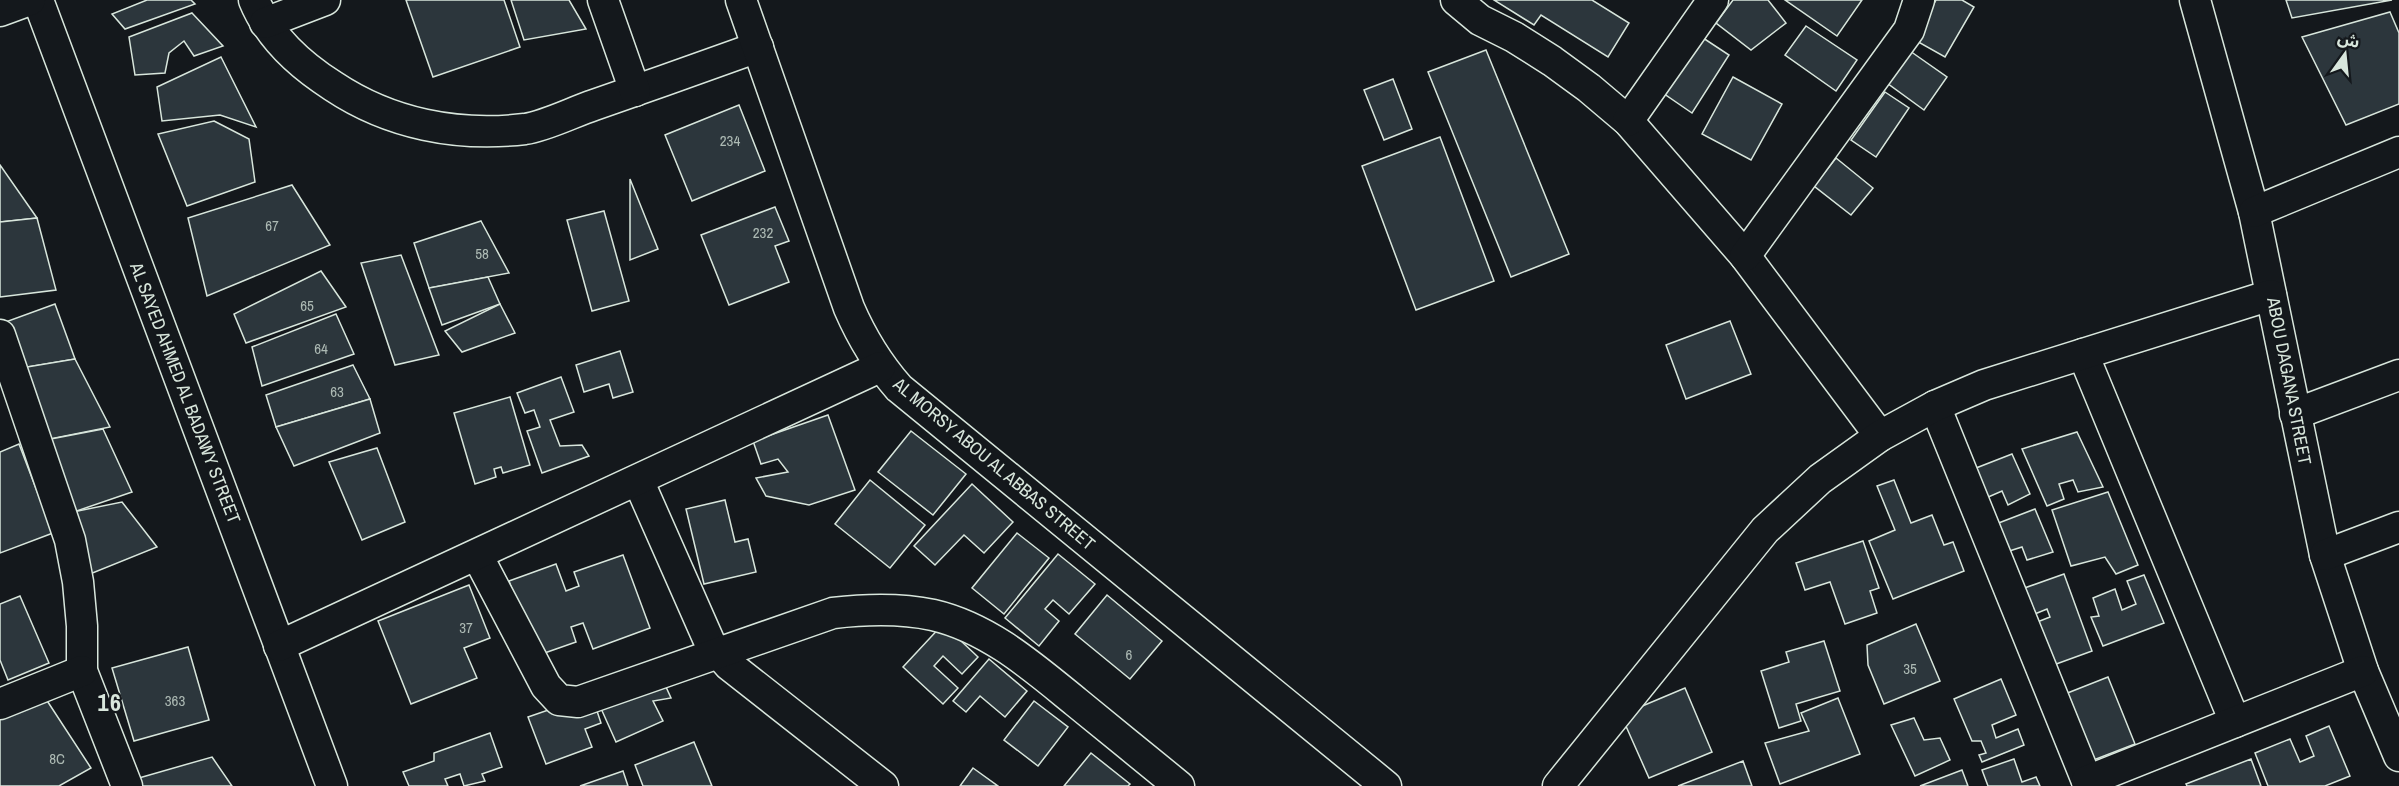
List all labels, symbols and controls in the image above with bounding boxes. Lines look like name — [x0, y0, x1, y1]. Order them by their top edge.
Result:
north arrow — [2315, 24, 2375, 84]
text: ش — [2335, 26, 2362, 53]
house number: 234 — [720, 130, 740, 151]
house number: 67 — [265, 215, 279, 236]
house number: 232 — [753, 222, 773, 243]
house number: 58 — [475, 243, 489, 264]
street label: AL SAYED AHMED AL BADAWY STREET — [124, 258, 247, 527]
street label: ABOU DAGANA STREET — [2261, 294, 2318, 467]
house number: 65 — [300, 295, 314, 316]
house number: 64 — [314, 338, 328, 359]
street label: AL MORSY ABOU AL ABBAS STREET — [887, 371, 1101, 556]
house number: 63 — [330, 381, 344, 402]
house number: 37 — [459, 617, 473, 638]
house number: 6 — [1126, 644, 1133, 665]
house number: 35 — [1903, 658, 1917, 679]
district label: 16 — [98, 686, 122, 718]
house number: 363 — [165, 690, 185, 711]
house number: 8C — [49, 748, 65, 769]

